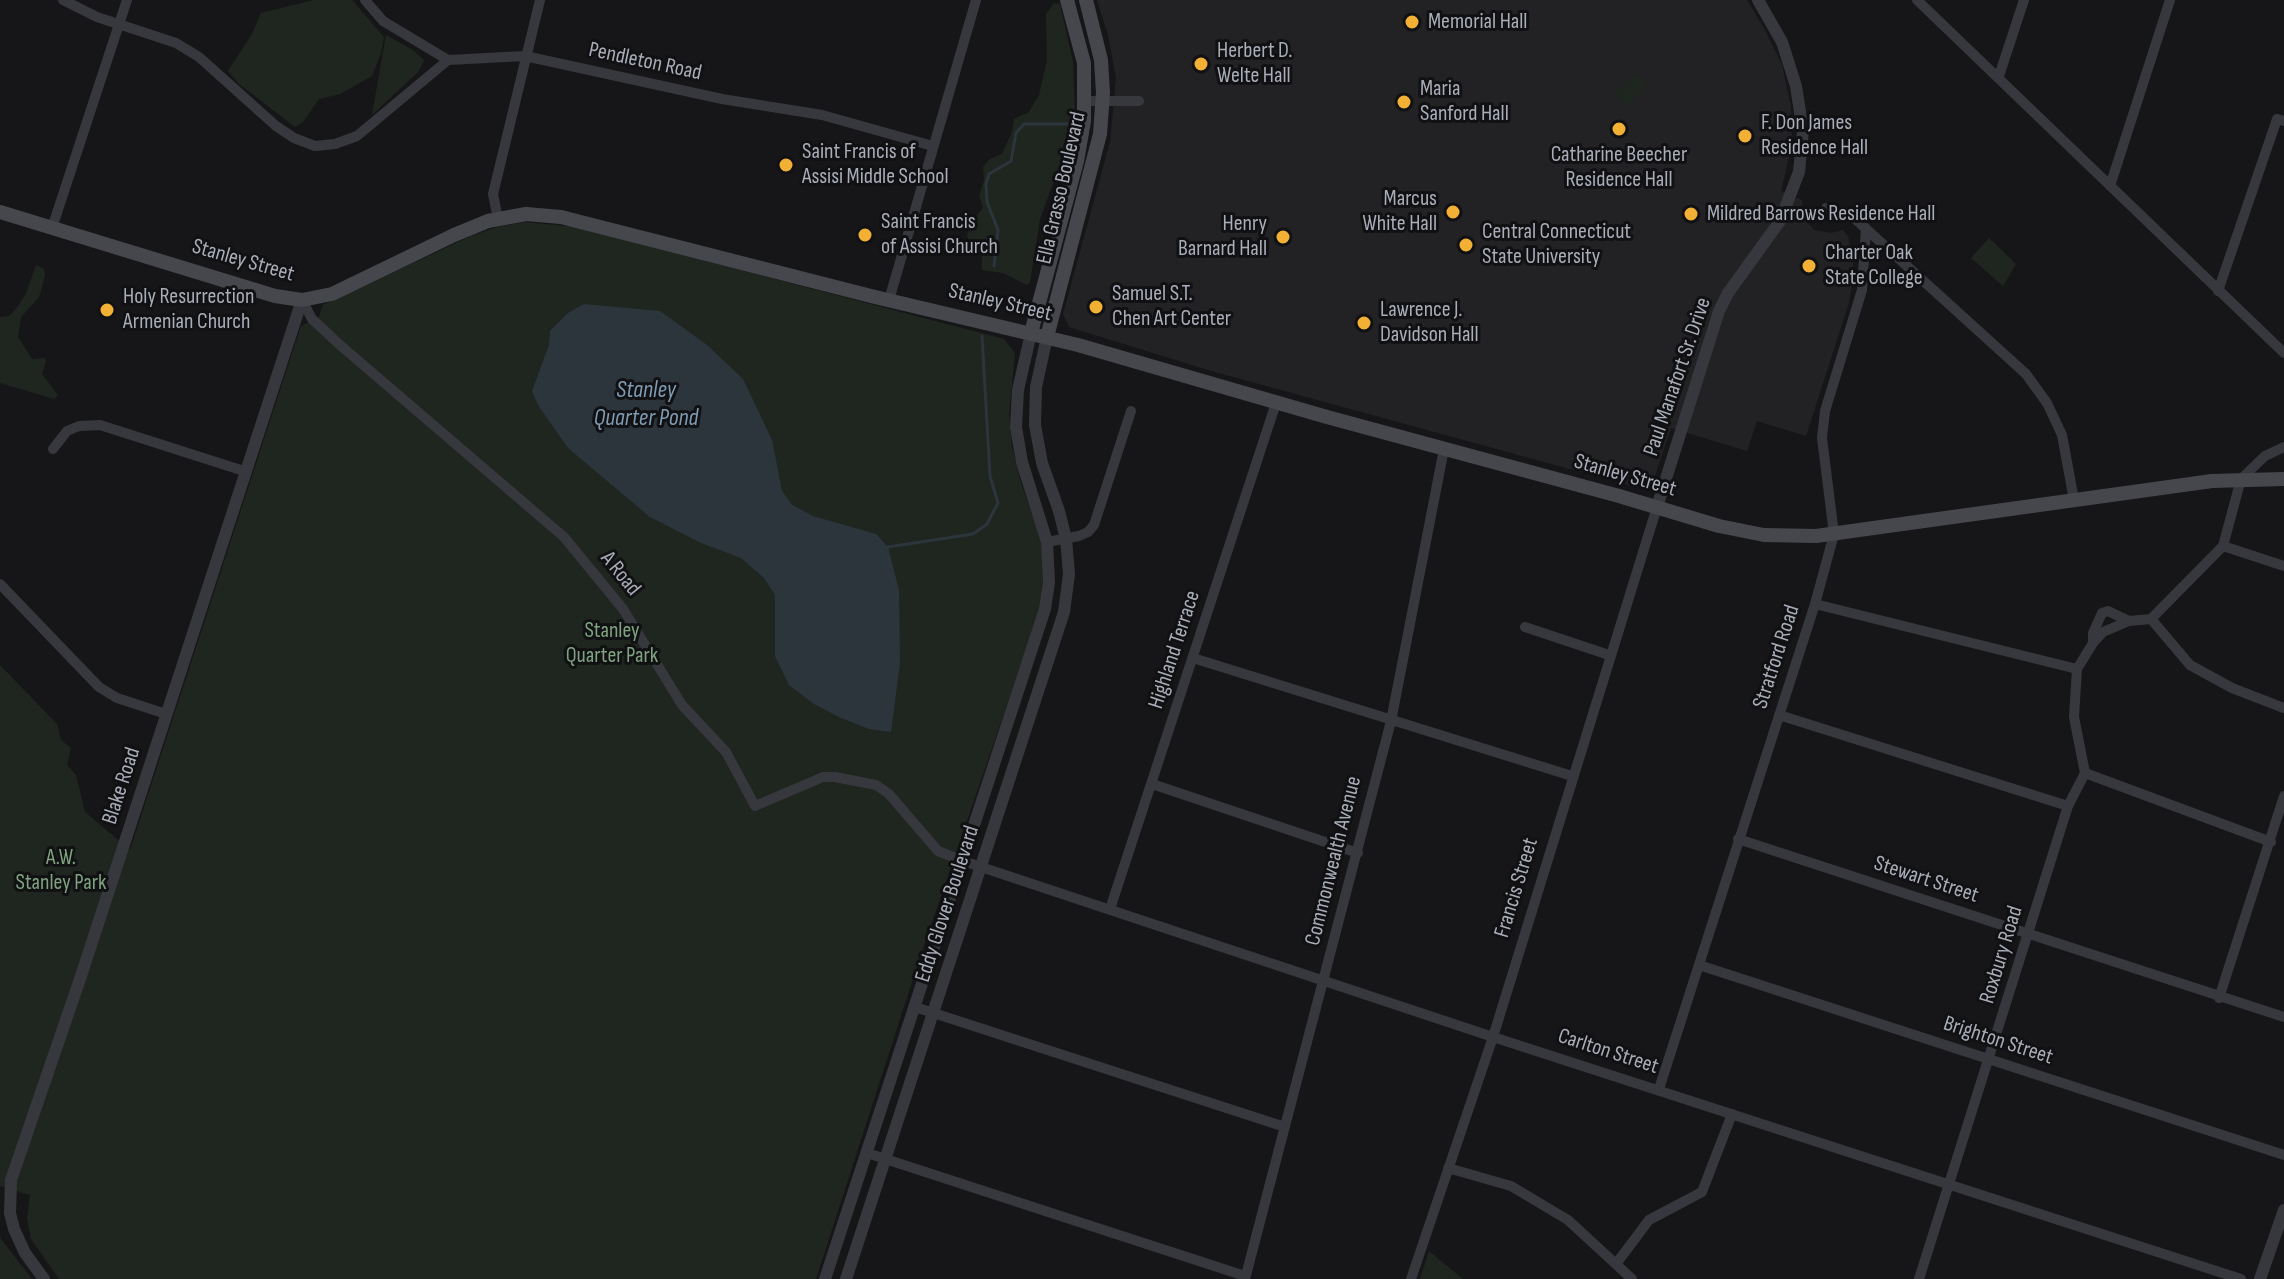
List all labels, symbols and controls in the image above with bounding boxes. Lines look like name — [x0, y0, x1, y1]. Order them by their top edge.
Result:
place label: Memorial Hall — [1428, 9, 1527, 35]
marker: Memorial Hall — [1403, 13, 1421, 31]
street label: Pendleton Road — [586, 37, 704, 87]
place label: Herbert D. Welte Hall — [1217, 38, 1293, 90]
marker: Herbert D. Welte Hall — [1192, 55, 1210, 73]
place label: Maria Sanford Hall — [1420, 76, 1509, 128]
marker: Maria Sanford Hall — [1395, 93, 1413, 111]
street label: Ella Grasso Boulevard — [1032, 109, 1092, 267]
place label: F. Don James Residence Hall — [1761, 110, 1868, 162]
marker: Catharine Beecher Residence Hall — [1610, 120, 1628, 138]
marker: F. Don James Residence Hall — [1736, 127, 1754, 145]
place label: Saint Francis of Assisi Middle School — [802, 139, 949, 190]
place label: Catharine Beecher Residence Hall — [1551, 142, 1687, 194]
marker: Saint Francis of Assisi Middle School — [777, 156, 795, 174]
place label: Marcus White Hall — [1362, 186, 1437, 238]
place label: Mildred Barrows Residence Hall — [1707, 201, 1935, 227]
marker: Marcus White Hall — [1444, 203, 1462, 221]
marker: Mildred Barrows Residence Hall — [1682, 205, 1700, 223]
place label: Saint Francis of Assisi Church — [881, 209, 998, 260]
place label: Henry Barnard Hall — [1178, 211, 1267, 262]
place label: Central Connecticut State University — [1482, 219, 1631, 270]
marker: Saint Francis of Assisi Church — [856, 226, 874, 244]
marker: Henry Barnard Hall — [1274, 228, 1292, 246]
street label: Stanley Street — [189, 234, 297, 288]
marker: Central Connecticut State University — [1457, 236, 1475, 254]
place label: Charter Oak State College — [1825, 240, 1923, 292]
marker: Charter Oak State College — [1800, 257, 1818, 275]
street label: Stanley Street — [946, 278, 1054, 328]
place label: Samuel S.T. Chen Art Center — [1112, 281, 1231, 332]
place label: Holy Resurrection Armenian Church — [123, 284, 254, 336]
street label: Paul Manafort Sr. Drive — [1638, 294, 1718, 460]
place label: Lawrence J. Davidson Hall — [1380, 297, 1479, 348]
marker: Samuel S.T. Chen Art Center — [1087, 298, 1105, 316]
marker: Holy Resurrection Armenian Church — [98, 301, 116, 319]
marker: Lawrence J. Davidson Hall — [1355, 314, 1373, 332]
water label: Stanley Quarter Pond — [594, 377, 698, 433]
street label: Stanley Street — [1571, 449, 1679, 503]
street label: A Road — [594, 546, 646, 602]
street label: Highland Terrace — [1143, 588, 1207, 712]
street label: Stratford Road — [1748, 602, 1806, 712]
park label: Stanley Quarter Park — [566, 618, 658, 670]
street label: Blake Road — [97, 744, 147, 828]
street label: Commonwealth Avenue — [1300, 774, 1368, 948]
street label: Eddy Glover Boulevard — [910, 822, 986, 986]
street label: Francis Street — [1489, 835, 1545, 941]
park label: A.W. Stanley Park — [16, 845, 106, 896]
street label: Stewart Street — [1870, 851, 1982, 909]
street label: Roxbury Road — [1975, 903, 2029, 1007]
street label: Brighton Street — [1940, 1011, 2056, 1071]
street label: Carlton Street — [1554, 1023, 1662, 1081]

